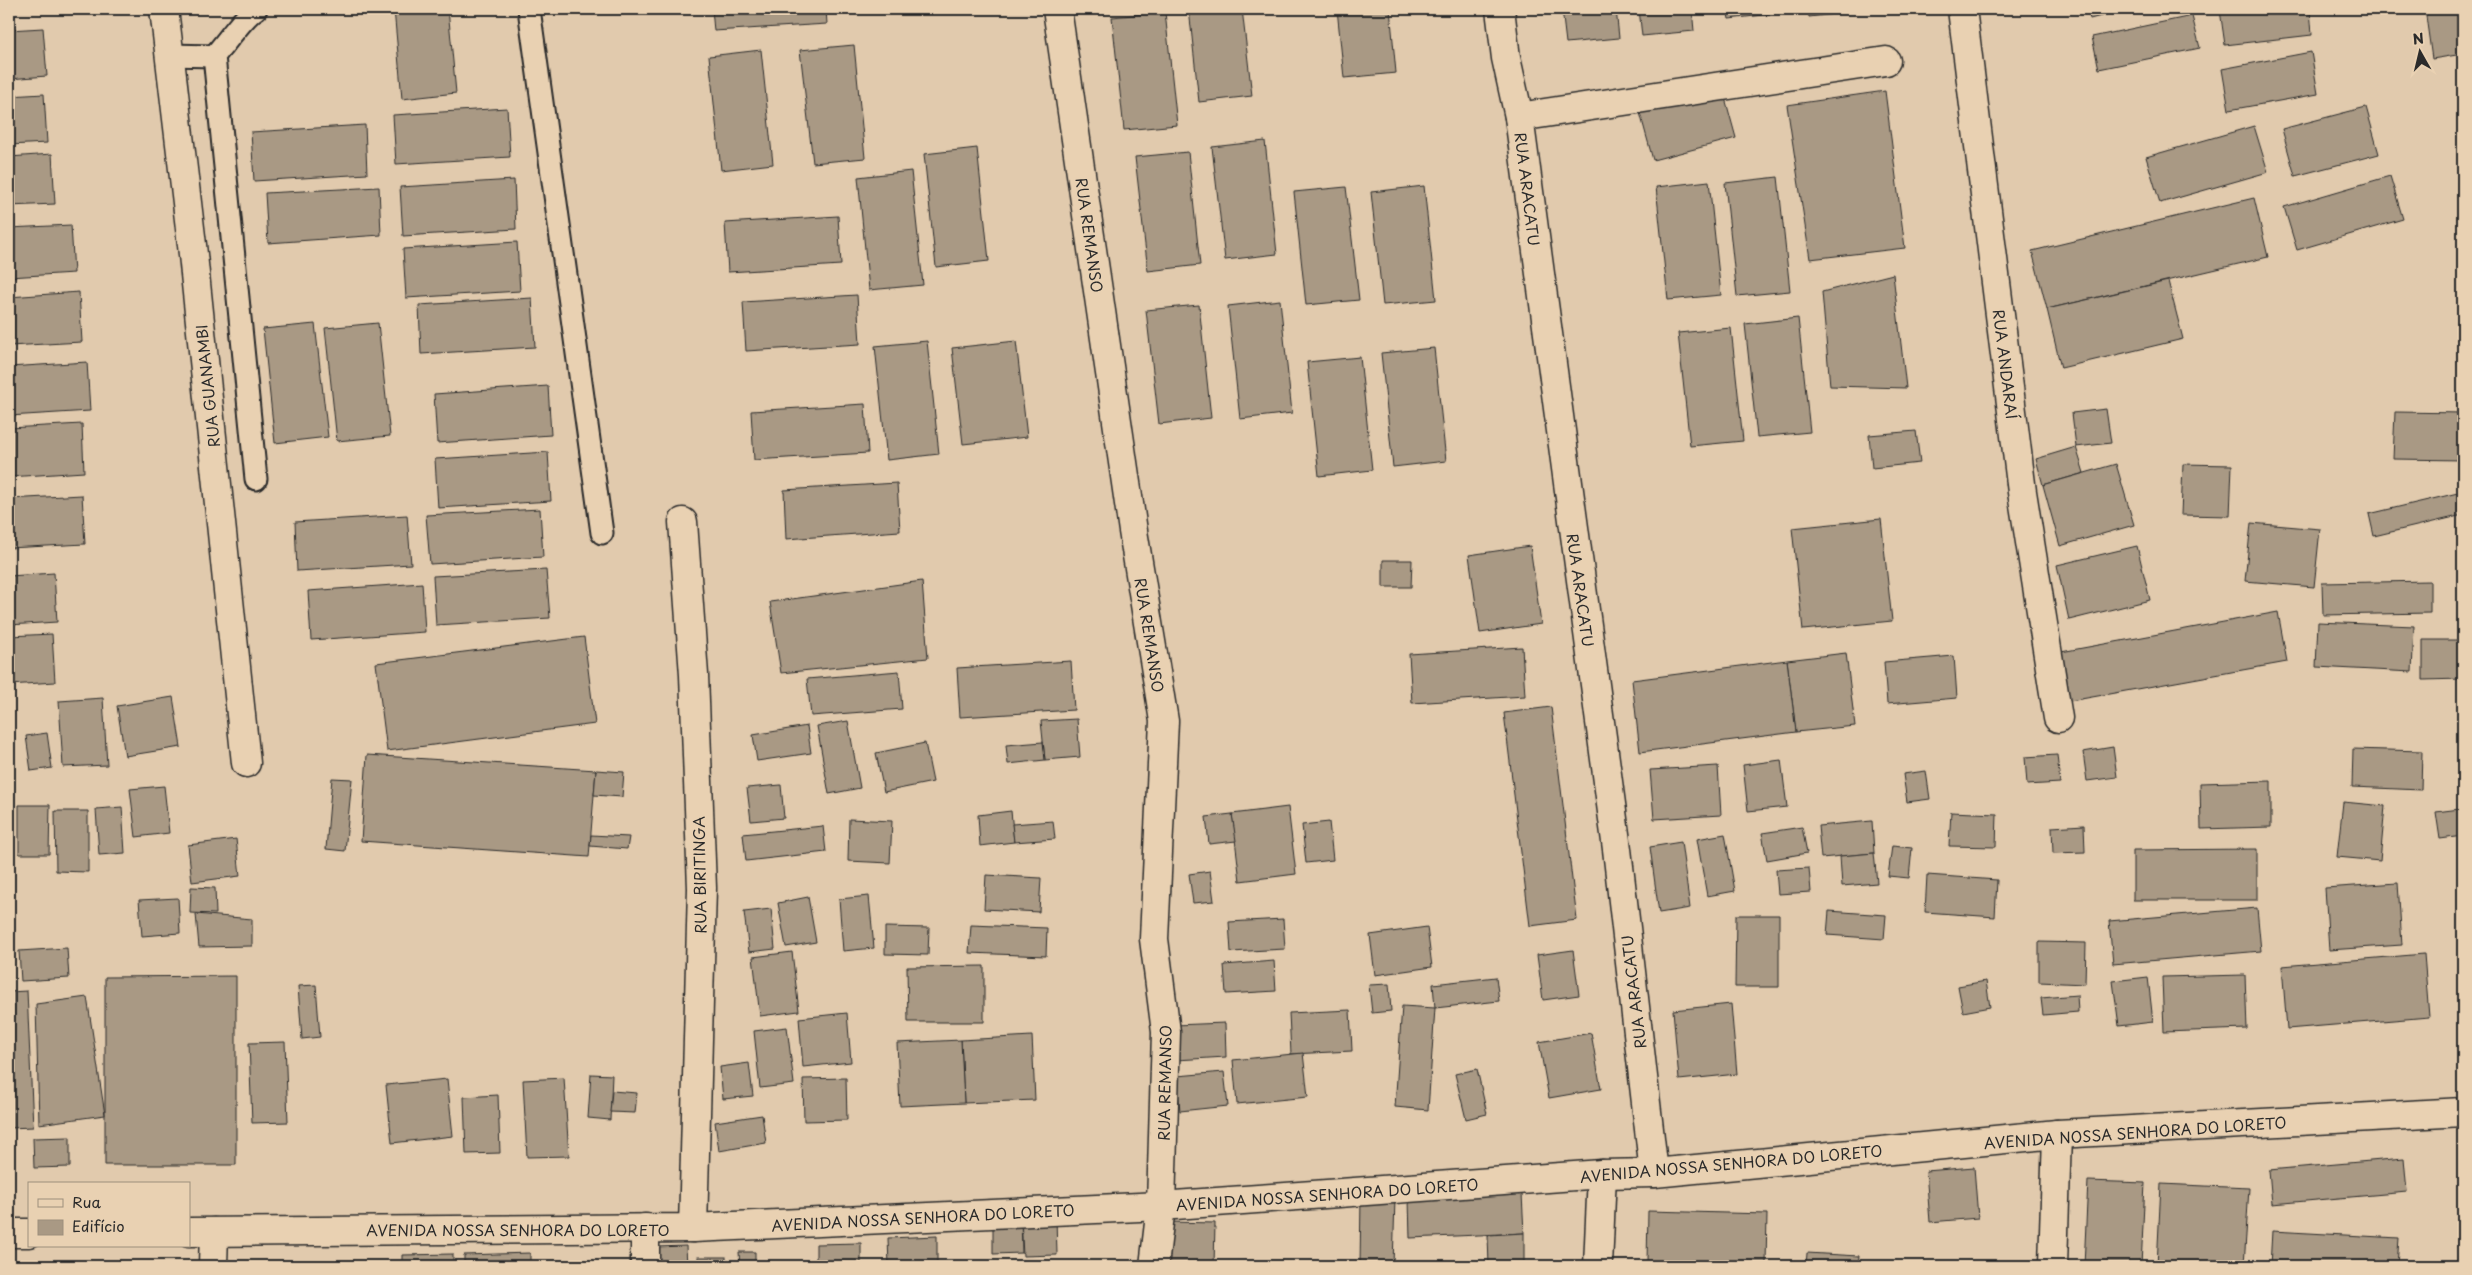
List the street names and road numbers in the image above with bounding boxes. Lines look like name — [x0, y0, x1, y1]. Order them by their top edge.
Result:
street label: RUA ARACATU — [1510, 131, 1546, 247]
street label: RUA REMANSO — [1071, 176, 1109, 294]
street label: RUA ANDARAÍ — [1988, 308, 2024, 421]
street label: RUA GUANAMBI — [189, 323, 225, 449]
street label: RUA ARACATU — [1562, 532, 1600, 648]
street label: RUA REMANSO — [1130, 576, 1170, 694]
street label: RUA BIRITINGA — [686, 816, 712, 934]
street label: RUA ARACATU — [1615, 934, 1651, 1050]
street label: RUA REMANSO — [1151, 1025, 1177, 1141]
street label: AVENIDA NOSSA SENHORA DO LORETO — [1983, 1110, 2287, 1154]
street label: AVENIDA NOSSA SENHORA DO LORETO — [1579, 1138, 1883, 1188]
street label: AVENIDA NOSSA SENHORA DO LORETO — [1175, 1172, 1479, 1216]
street label: AVENIDA NOSSA SENHORA DO LORETO — [771, 1198, 1075, 1236]
street label: AVENIDA NOSSA SENHORA DO LORETO — [366, 1218, 670, 1241]

